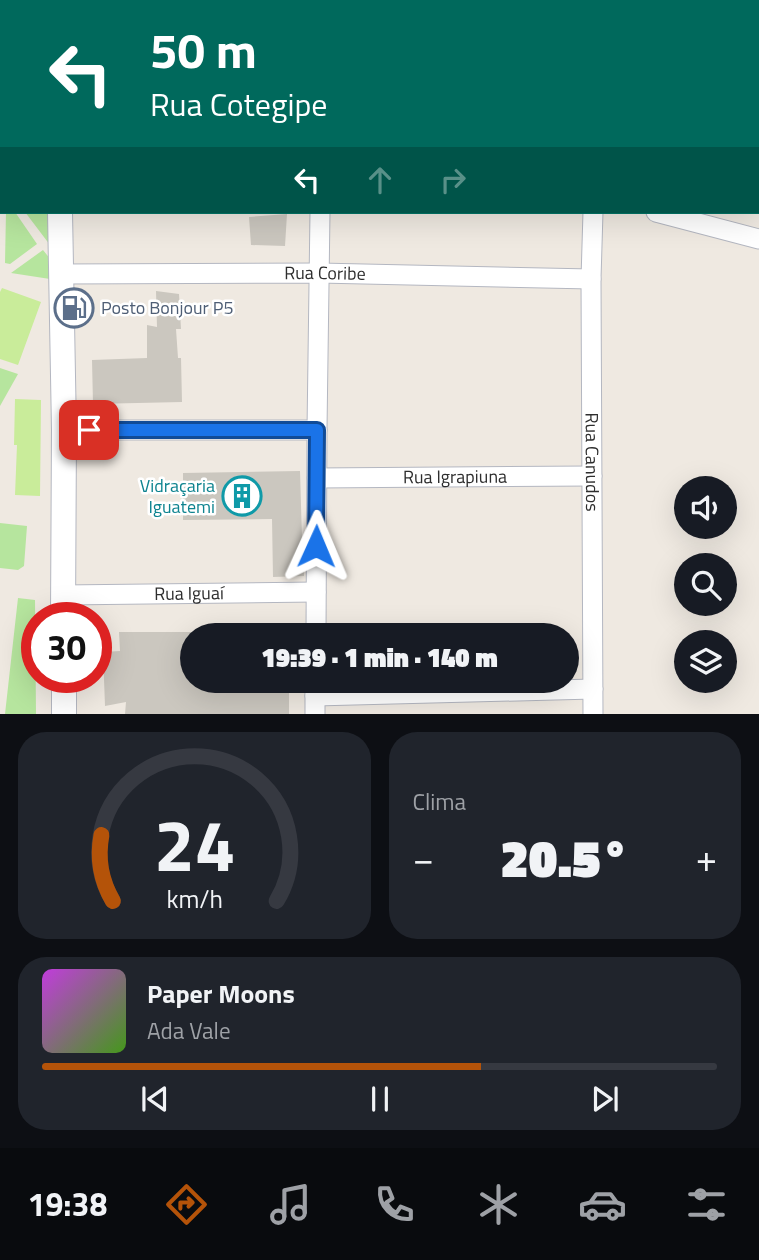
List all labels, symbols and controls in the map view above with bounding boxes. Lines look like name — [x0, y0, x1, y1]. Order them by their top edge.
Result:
text: 50 m — [150, 12, 257, 87]
icon: left — [35, 28, 126, 119]
text: Rua Cotegipe — [150, 80, 327, 128]
icon: left — [288, 161, 326, 199]
icon: ahead — [361, 161, 399, 199]
icon: right — [434, 161, 472, 199]
street label: Rua Coribe — [284, 259, 366, 287]
fuel station icon: Posto Bonjour P5 — [53, 287, 95, 329]
place label: Posto Bonjour P5 — [101, 294, 233, 321]
pin — [59, 400, 119, 460]
icon: arrive — [70, 411, 108, 449]
street label: Rua Canudos — [579, 412, 606, 512]
street label: Rua Igrapiuna — [403, 463, 507, 490]
place label: Vidraçaria Iguatemi — [140, 472, 215, 520]
building icon: Vidraçaria Iguatemi — [221, 475, 263, 517]
map controls — [674, 476, 737, 693]
button: sound — [674, 476, 737, 539]
position arrow — [279, 509, 353, 583]
button: search — [674, 553, 737, 616]
street label: Rua Iguaí — [154, 579, 226, 607]
speed limit sign: 30 — [21, 602, 112, 693]
button: layers — [674, 630, 737, 693]
text: 19:39 · 1 min · 140 m — [261, 638, 498, 677]
text: Clima — [413, 784, 466, 819]
text: 24 — [153, 790, 235, 900]
text: 20.5° — [500, 818, 629, 897]
text: − — [413, 829, 434, 887]
text: + — [696, 829, 717, 887]
text: km/h — [166, 880, 223, 918]
text: Paper Moons — [147, 974, 295, 1013]
text: Ada Vale — [147, 1013, 231, 1048]
icon: previous — [136, 1080, 174, 1118]
icon: pause — [361, 1080, 399, 1118]
icon: next — [586, 1080, 624, 1118]
text: 19:38 — [28, 1180, 107, 1228]
icon: directions — [162, 1180, 211, 1229]
icon: music — [266, 1180, 315, 1229]
icon: phone — [370, 1180, 419, 1229]
icon: climate — [474, 1180, 523, 1229]
icon: car — [578, 1180, 627, 1229]
icon: filters — [682, 1180, 731, 1229]

